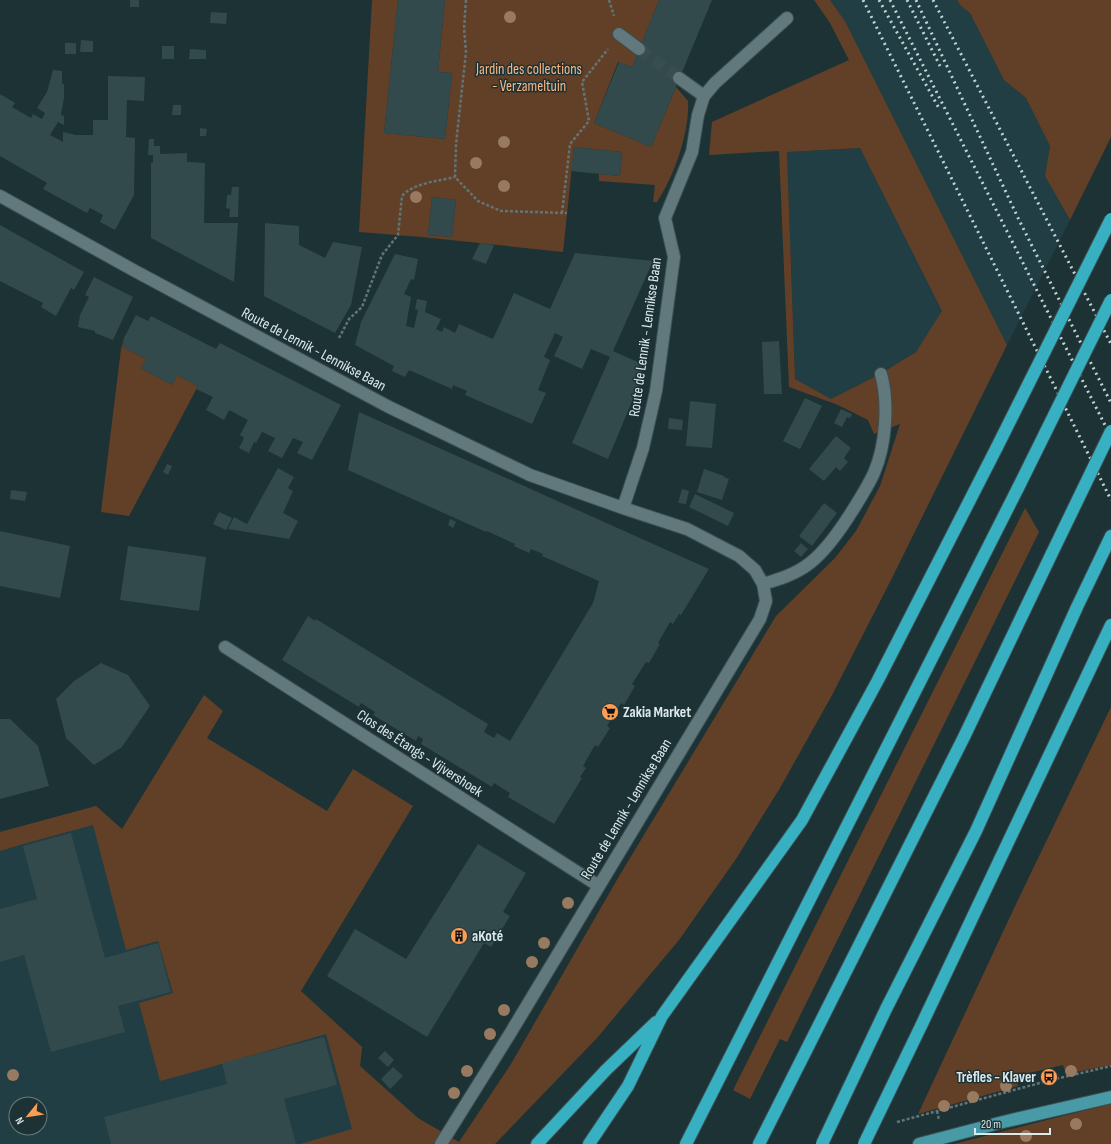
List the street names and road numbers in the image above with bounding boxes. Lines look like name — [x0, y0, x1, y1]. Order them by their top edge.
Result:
street label: Route de Lennik - Lennikse Baan — [625, 256, 666, 418]
street label: Route de Lennik - Lennikse Baan — [238, 303, 389, 396]
street label: Clos des Étangs - Vijvershoek — [353, 706, 487, 801]
street label: Route de Lennik - Lennikse Baan — [577, 735, 676, 883]

